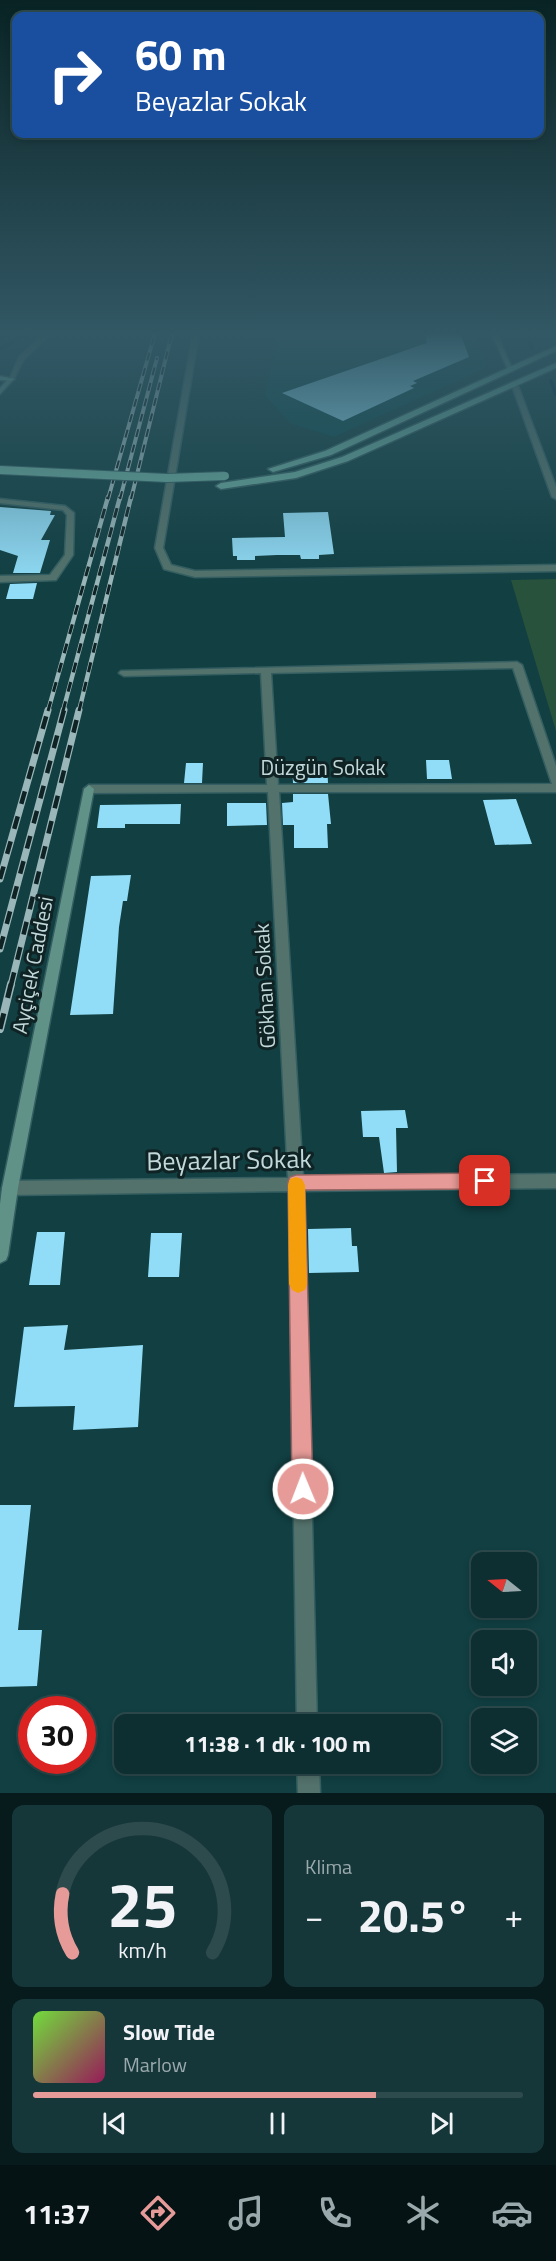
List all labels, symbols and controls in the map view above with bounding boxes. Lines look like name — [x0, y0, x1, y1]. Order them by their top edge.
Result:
text: 60 m — [135, 22, 227, 86]
icon: right — [36, 36, 114, 114]
text: Beyazlar Sokak — [135, 80, 307, 121]
street label: Düzgün Sokak — [260, 751, 386, 783]
street label: Ayçiçek Caddesi — [3, 893, 61, 1036]
street label: Gökhan Sokak — [245, 923, 283, 1049]
street label: Beyazlar Sokak — [146, 1139, 312, 1180]
pin — [459, 1155, 510, 1206]
icon: arrive — [468, 1164, 501, 1197]
position arrow — [271, 1457, 335, 1521]
north arrow — [471, 1552, 537, 1618]
map controls — [471, 1552, 537, 1774]
button: sound — [471, 1630, 537, 1696]
speed limit sign: 30 — [18, 1696, 96, 1774]
button: layers — [471, 1708, 537, 1774]
text: 11:38 · 1 dk · 100 m — [184, 1727, 371, 1761]
text: Klima — [305, 1851, 352, 1882]
text: 25 — [107, 1856, 177, 1951]
text: 20.5° — [358, 1881, 470, 1949]
text: − — [305, 1891, 323, 1941]
text: + — [505, 1891, 523, 1941]
text: km/h — [118, 1934, 166, 1966]
text: Slow Tide — [123, 2015, 215, 2049]
text: Marlow — [123, 2049, 187, 2080]
icon: previous — [98, 2107, 131, 2140]
icon: pause — [261, 2107, 294, 2140]
icon: next — [425, 2107, 458, 2140]
icon: directions — [137, 2192, 179, 2234]
icon: music — [225, 2192, 267, 2234]
icon: phone — [314, 2192, 356, 2234]
icon: climate — [402, 2192, 444, 2234]
icon: car — [491, 2192, 533, 2234]
text: 11:37 — [23, 2193, 91, 2234]

